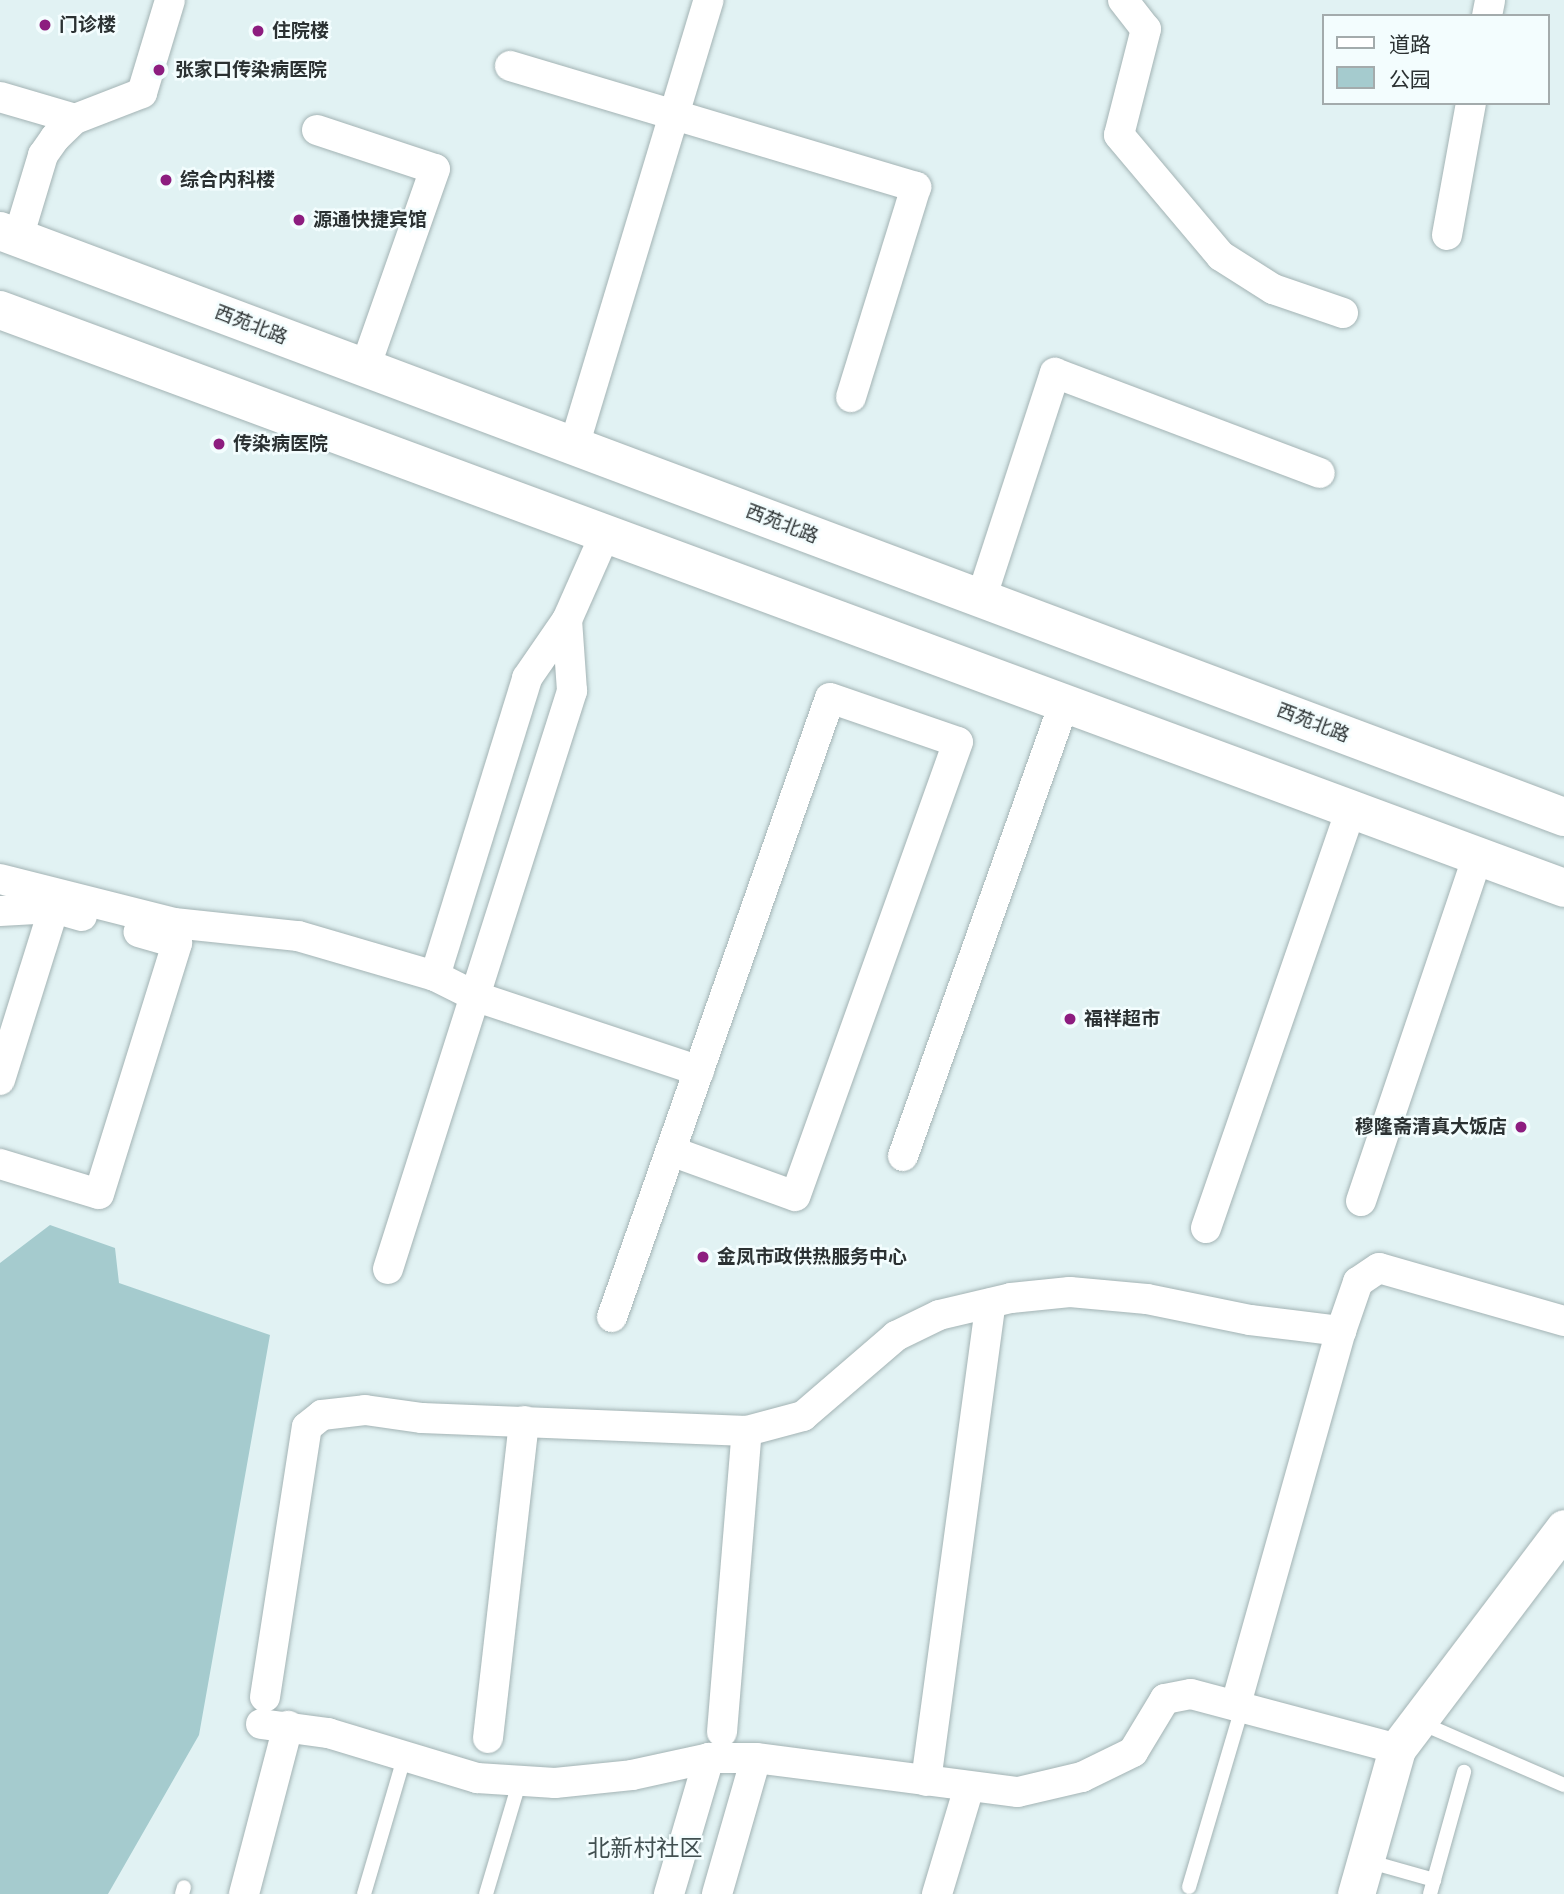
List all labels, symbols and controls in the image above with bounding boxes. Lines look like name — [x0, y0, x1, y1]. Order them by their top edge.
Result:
place label: 门诊楼 — [59, 14, 116, 36]
legend — [1322, 14, 1550, 105]
marker: 门诊楼 — [37, 17, 53, 33]
place label: 住院楼 — [272, 20, 329, 42]
marker: 住院楼 — [250, 23, 266, 39]
text: 道路 — [1389, 30, 1431, 58]
place label: 张家口传染病医院 — [175, 59, 327, 81]
marker: 张家口传染病医院 — [149, 60, 169, 80]
text: 公园 — [1389, 65, 1431, 93]
place label: 综合内科楼 — [180, 169, 275, 191]
marker: 综合内科楼 — [158, 172, 174, 188]
place label: 源通快捷宾馆 — [313, 209, 427, 231]
marker: 源通快捷宾馆 — [291, 212, 307, 228]
street label: 西苑北路 — [211, 301, 291, 349]
place label: 传染病医院 — [233, 433, 328, 455]
marker: 传染病医院 — [211, 436, 227, 452]
street label: 西苑北路 — [742, 500, 822, 548]
street label: 西苑北路 — [1273, 699, 1353, 747]
place label: 福祥超市 — [1084, 1008, 1160, 1030]
marker: 福祥超市 — [1062, 1011, 1078, 1027]
place label: 穆隆斋清真大饭店 — [1355, 1116, 1507, 1138]
marker: 穆隆斋清真大饭店 — [1513, 1119, 1529, 1135]
place label: 金凤市政供热服务中心 — [717, 1246, 907, 1268]
marker: 金凤市政供热服务中心 — [695, 1249, 711, 1265]
district label: 北新村社区 — [588, 1833, 702, 1861]

